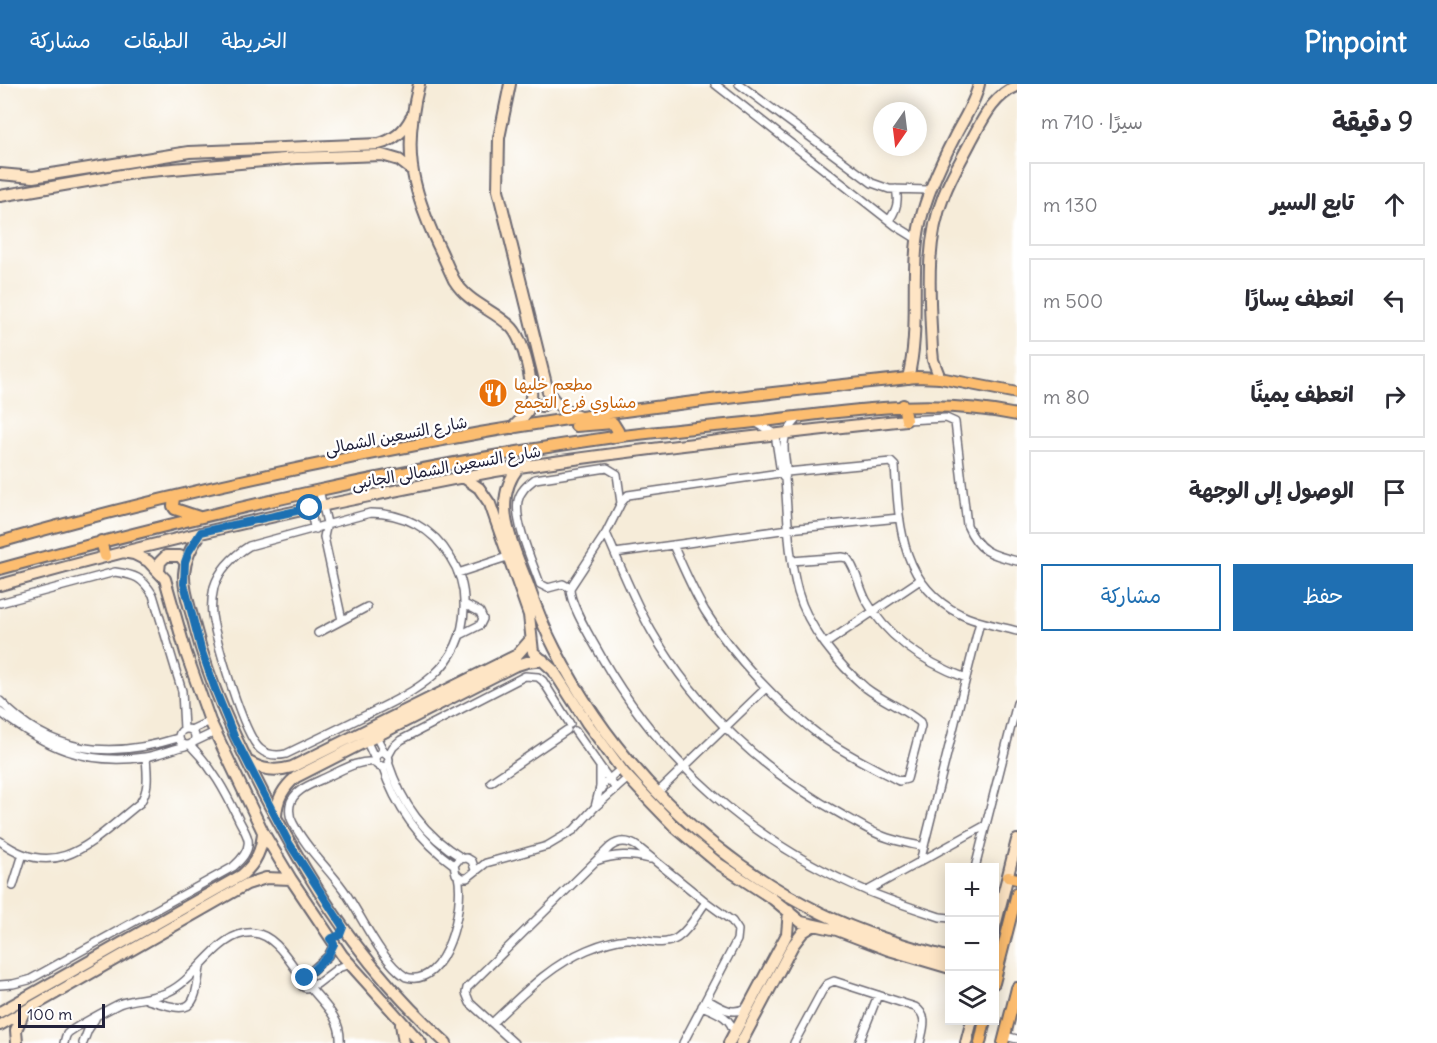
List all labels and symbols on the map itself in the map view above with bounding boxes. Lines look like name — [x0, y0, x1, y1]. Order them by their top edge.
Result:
north arrow — [873, 102, 927, 156]
place label: مطعم خليها مشاوي فرع التجمع — [514, 374, 636, 414]
restaurant icon: مطعم خليها مشاوي فرع التجمع — [477, 377, 509, 409]
street label: شارع التسعين الشمالى — [323, 411, 469, 461]
street label: شارع التسعين الشمالى الجانبى — [350, 440, 543, 495]
route start — [296, 494, 322, 520]
route end — [291, 964, 317, 990]
scale bar — [18, 1001, 105, 1028]

